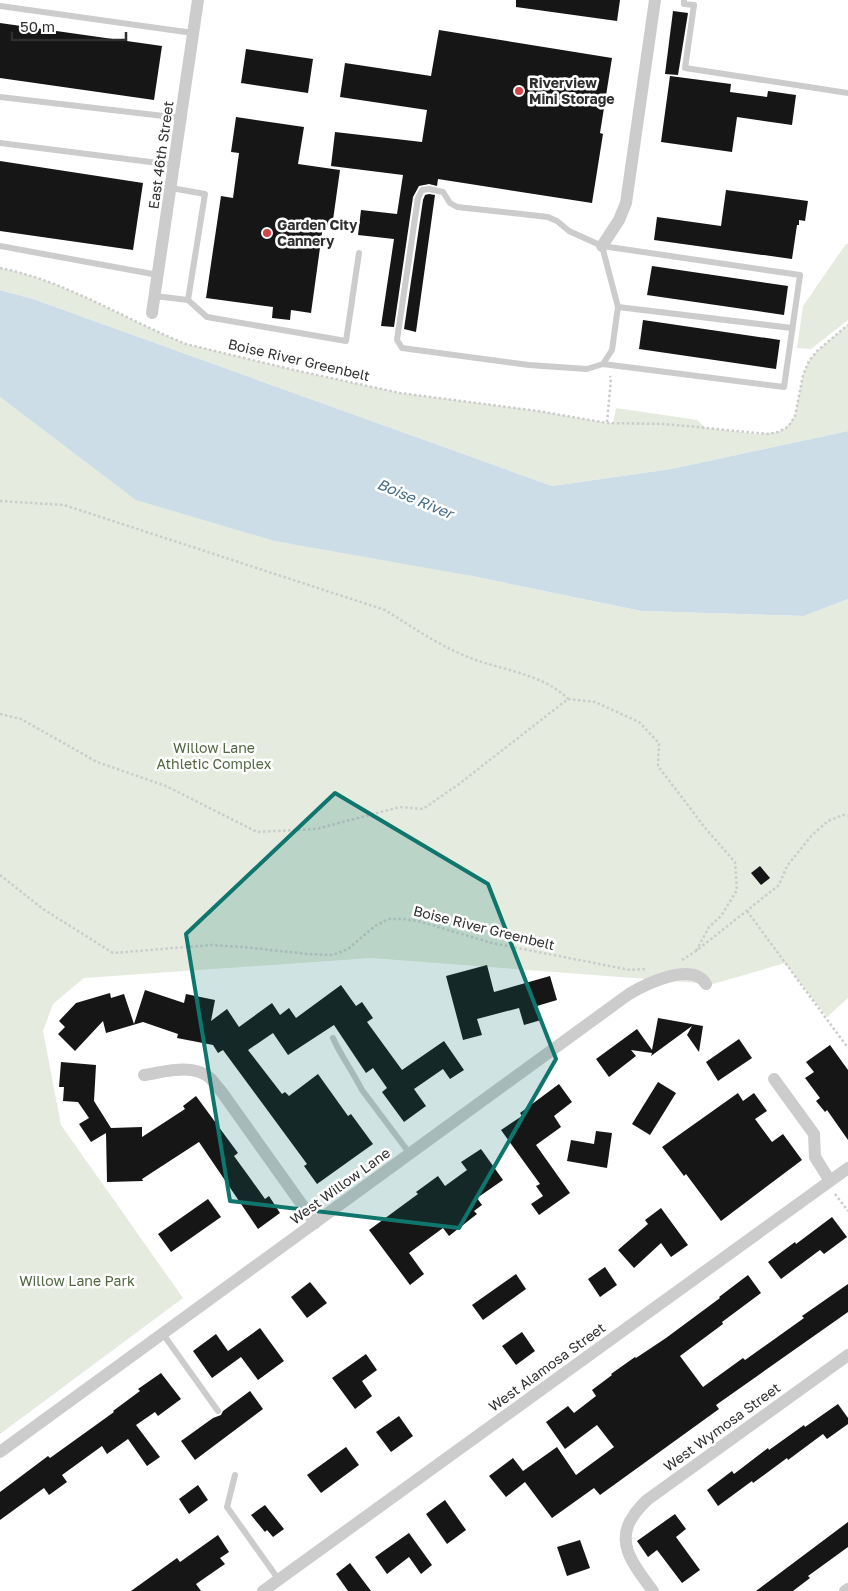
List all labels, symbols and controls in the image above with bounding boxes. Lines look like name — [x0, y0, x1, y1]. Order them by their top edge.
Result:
scale bar — [12, 10, 126, 42]
text: 50 m — [20, 17, 55, 35]
place label: Riverview Mini Storage — [529, 74, 615, 107]
marker: Riverview Mini Storage — [513, 85, 525, 97]
street label: East 46th Street — [145, 100, 177, 210]
place label: Garden City Cannery — [277, 216, 358, 249]
marker: Garden City Cannery — [261, 227, 273, 239]
street label: Boise River Greenbelt — [227, 335, 372, 384]
water label: Boise River — [375, 474, 458, 523]
park label: Willow Lane Athletic Complex — [157, 739, 272, 772]
street label: Boise River Greenbelt — [412, 902, 557, 953]
street label: West Willow Lane — [286, 1144, 393, 1228]
park label: Willow Lane Park — [19, 1272, 135, 1289]
street label: West Alamosa Street — [485, 1319, 608, 1415]
street label: West Wymosa Street — [660, 1379, 783, 1475]

